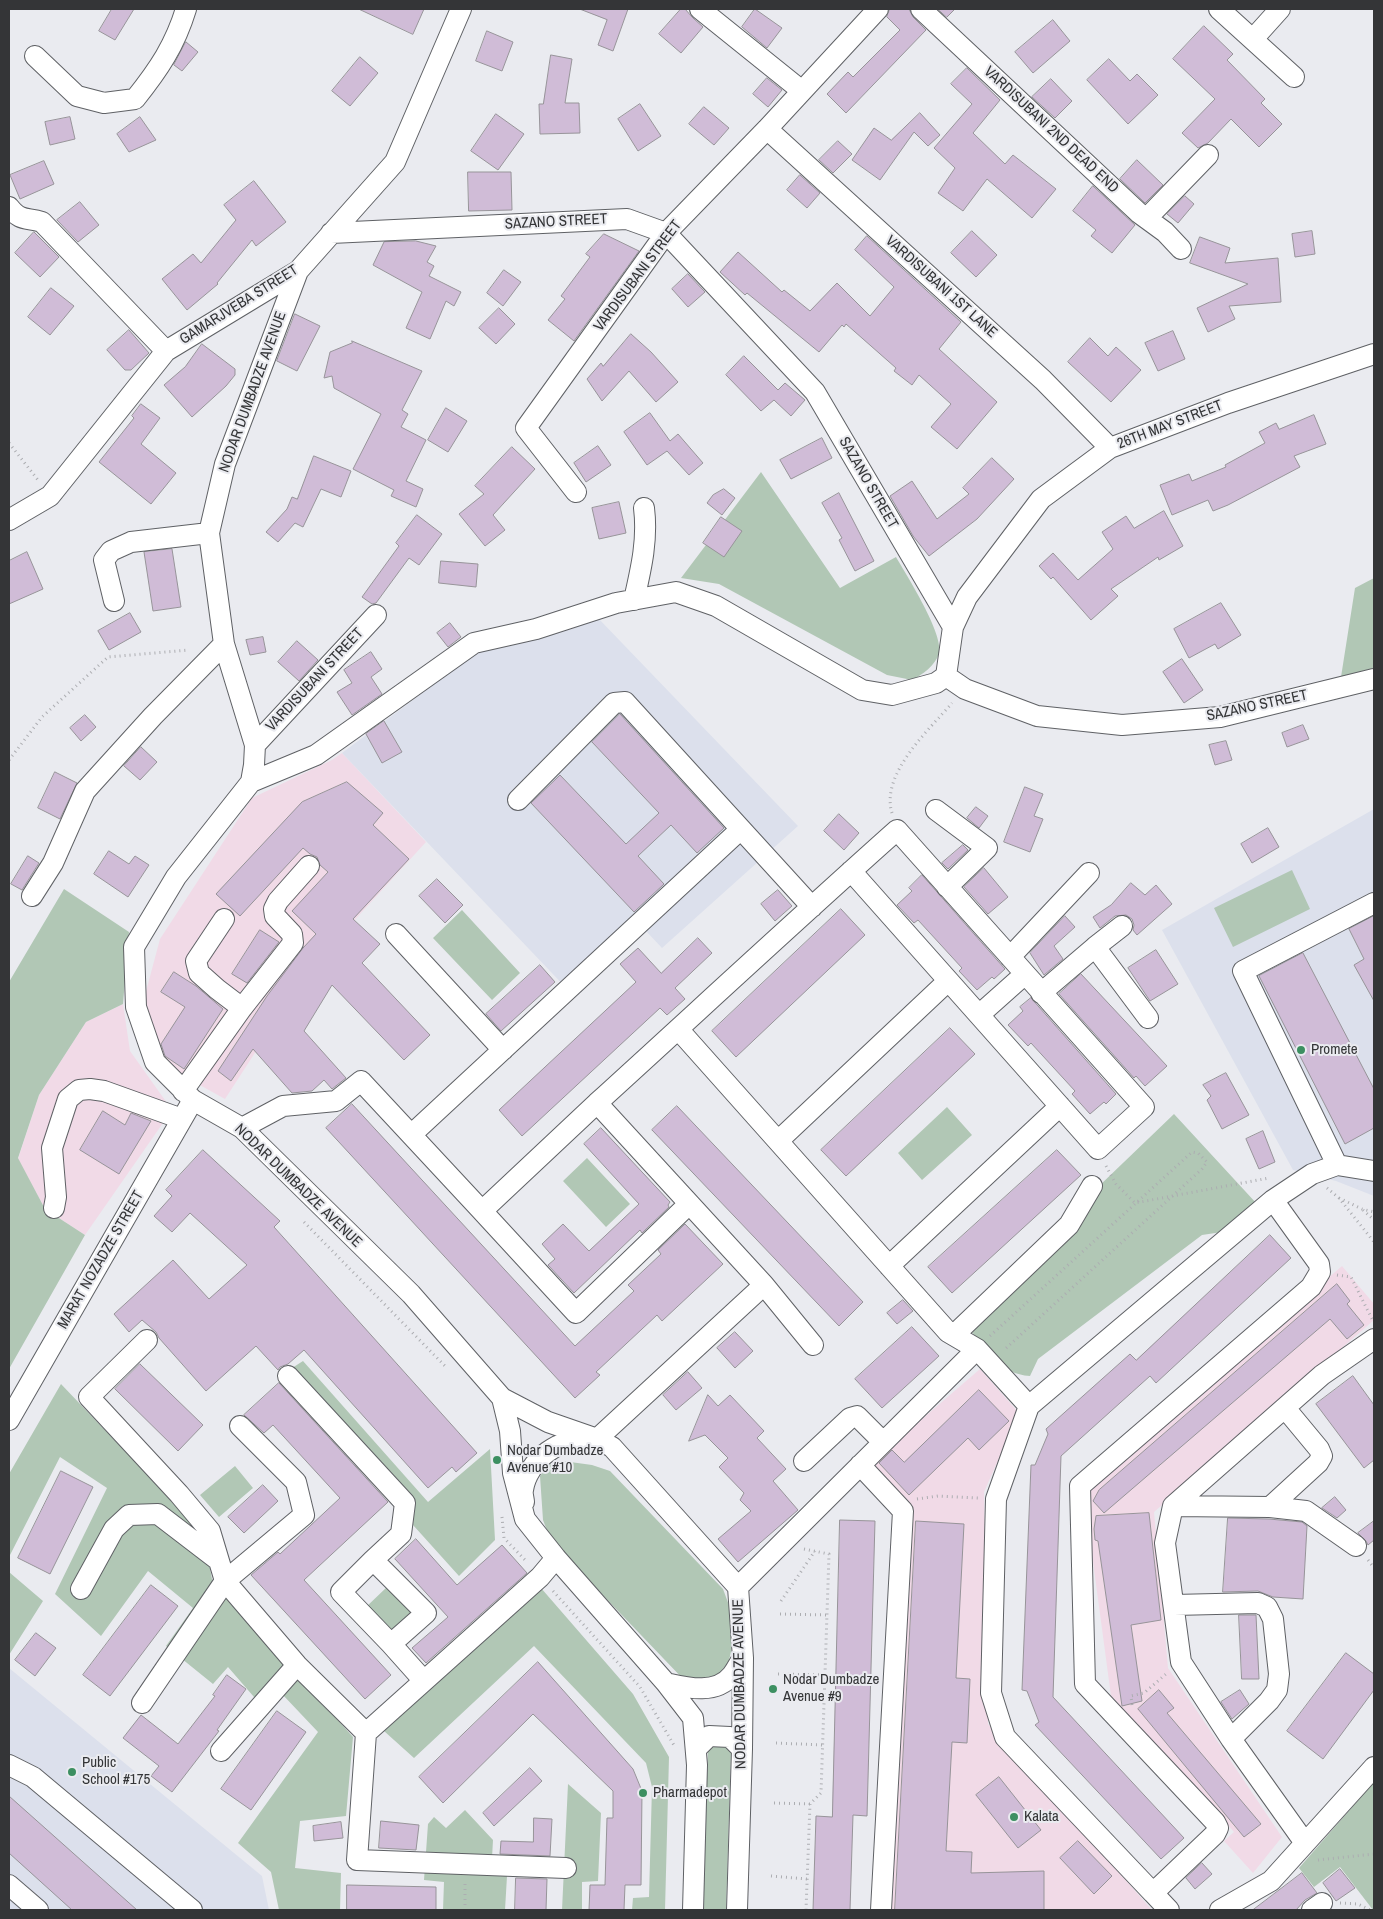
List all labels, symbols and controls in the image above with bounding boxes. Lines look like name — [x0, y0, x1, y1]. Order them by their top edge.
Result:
street label: VARDISUBANI 2ND DEAD END — [980, 63, 1122, 197]
street label: SAZANO STREET — [504, 210, 608, 234]
street label: VARDISUBANI STREET — [590, 217, 686, 335]
street label: VARDISUBANI 1ST LANE — [881, 232, 1001, 342]
street label: GAMARJVEBA STREET — [177, 261, 301, 349]
street label: NODAR DUMBADZE AVENUE — [215, 309, 291, 475]
street label: 26TH MAY STREET — [1115, 397, 1225, 453]
street label: SAZANO STREET — [835, 434, 901, 532]
street label: VARDISUBANI STREET — [263, 625, 367, 735]
street label: SAZANO STREET — [1205, 687, 1309, 725]
place label: Promete — [1311, 1041, 1357, 1059]
marker: Promete — [1295, 1044, 1307, 1056]
street label: NODAR DUMBADZE AVENUE — [231, 1120, 365, 1252]
street label: MARAT NOZADZE STREET — [54, 1188, 148, 1332]
place label: Nodar Dumbadze Avenue #10 — [507, 1442, 603, 1477]
marker: Nodar Dumbadze Avenue #10 — [491, 1454, 503, 1466]
street label: NODAR DUMBADZE AVENUE — [730, 1599, 750, 1769]
place label: Nodar Dumbadze Avenue #9 — [783, 1671, 879, 1706]
marker: Nodar Dumbadze Avenue #9 — [767, 1683, 779, 1695]
place label: Public School #175 — [82, 1754, 150, 1789]
marker: Public School #175 — [66, 1766, 78, 1778]
place label: Pharmadepot — [653, 1784, 727, 1802]
marker: Pharmadepot — [637, 1787, 649, 1799]
place label: Kalata — [1024, 1808, 1059, 1826]
marker: Kalata — [1008, 1811, 1020, 1823]

